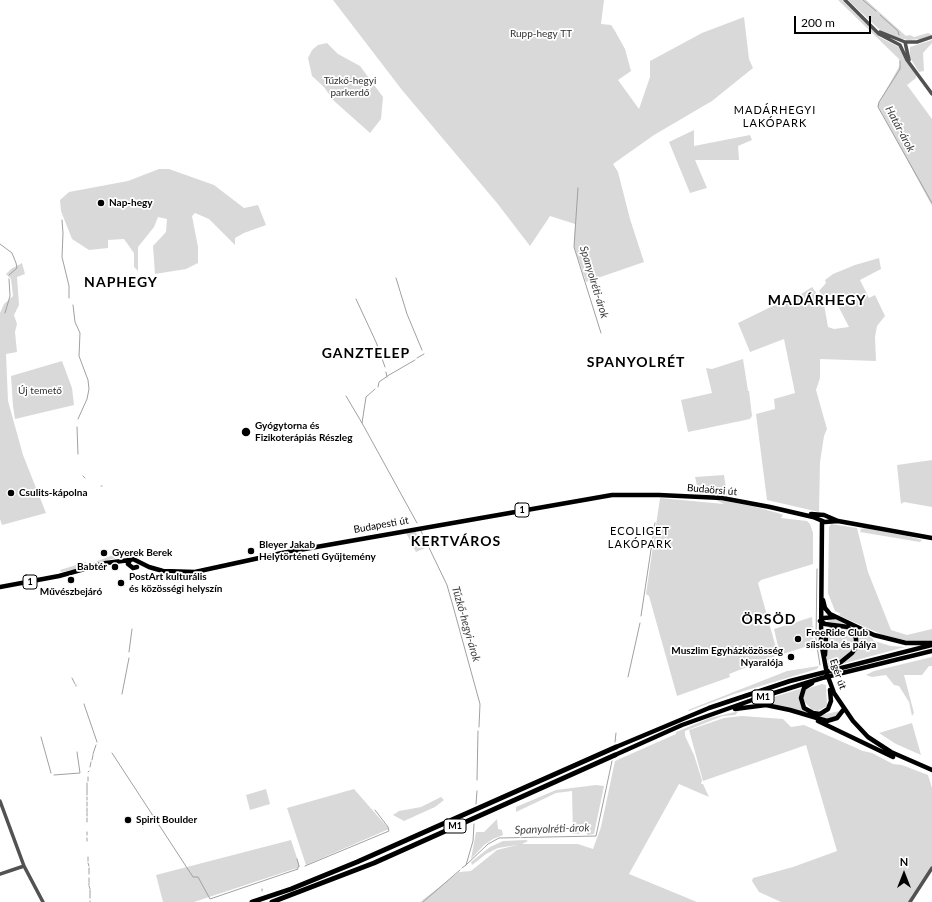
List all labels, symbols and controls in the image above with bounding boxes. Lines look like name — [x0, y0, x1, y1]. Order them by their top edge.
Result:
scale bar — [796, 8, 873, 34]
text: 200 m — [801, 15, 835, 30]
park label: Rupp-hegy TT — [510, 28, 572, 40]
park label: Tűzkő-hegyi parkerdő — [324, 75, 376, 98]
district label: MADÁRHEGYI LAKÓPARK — [734, 103, 816, 129]
water label: Határ-árok — [882, 104, 918, 154]
place label: Nap-hegy — [109, 197, 153, 209]
marker: Nap-hegy — [96, 198, 106, 208]
water label: Spanyolréti-árok — [577, 244, 611, 320]
district label: NAPHEGY — [84, 274, 158, 290]
district label: MADÁRHEGY — [768, 292, 866, 308]
district label: GANZTELEP — [322, 345, 410, 361]
district label: SPANYOLRÉT — [587, 354, 685, 370]
park label: Új temető — [18, 385, 62, 397]
place label: Gyógytorna és Fizikoterápiás Részleg — [255, 420, 352, 444]
marker: Gyógytorna és Fizikoterápiás Részleg — [240, 426, 252, 438]
street label: Budaörsi út — [686, 482, 738, 498]
place label: Csulits-kápolna — [19, 487, 88, 499]
marker: Csulits-kápolna — [6, 488, 16, 498]
road number: 1 — [515, 503, 529, 517]
street label: Budapesti út — [353, 514, 409, 536]
district label: ECOLIGET LAKÓPARK — [608, 524, 672, 550]
district label: KERTVÁROS — [411, 533, 501, 549]
place label: Bleyer Jakab Helytörténeti Gyűjtemény — [259, 539, 376, 562]
marker: Bleyer Jakab Helytörténeti Gyűjtemény — [246, 546, 256, 556]
place label: Gyerek Berek — [112, 547, 172, 559]
marker: Gyerek Berek — [99, 548, 109, 558]
place label: Babtér — [77, 561, 107, 573]
marker: Babtér — [110, 562, 120, 572]
place label: PostArt kulturális és közösségi helyszín — [129, 571, 222, 594]
road number: 1 — [23, 575, 37, 589]
marker: Művészbejáró — [66, 575, 76, 585]
marker: PostArt kulturális és közösségi helyszín — [116, 578, 126, 588]
water label: Tűzkő-hegyi-árok — [449, 585, 483, 663]
place label: Művészbejáró — [40, 586, 102, 598]
district label: ÖRSÖD — [742, 611, 796, 627]
place label: FreeRide Club síiskola és pálya — [806, 627, 876, 650]
marker: FreeRide Club síiskola és pálya — [793, 634, 803, 644]
place label: Muszlim Egyházközösség Nyaralója — [671, 645, 783, 668]
marker: Muszlim Egyházközösség Nyaralója — [786, 652, 796, 662]
street label: Egér út — [827, 657, 849, 691]
road number: M1 — [752, 690, 774, 704]
place label: Spirit Boulder — [136, 814, 197, 826]
marker: Spirit Boulder — [123, 815, 133, 825]
road number: M1 — [444, 819, 466, 833]
water label: Spanyolréti-árok — [514, 821, 590, 837]
north arrow — [884, 854, 924, 894]
text: N — [900, 855, 908, 868]

